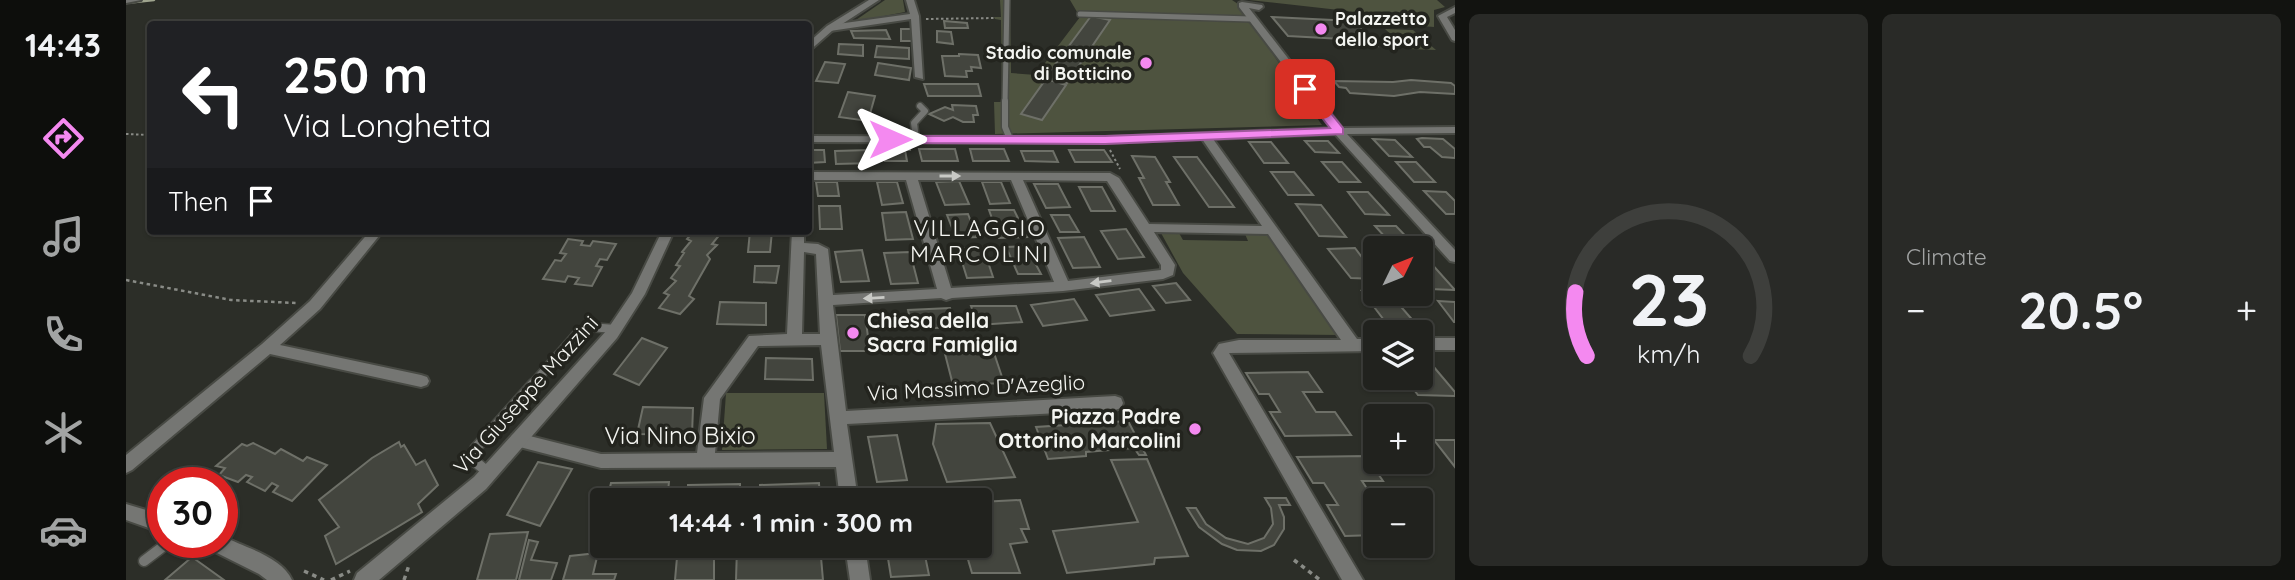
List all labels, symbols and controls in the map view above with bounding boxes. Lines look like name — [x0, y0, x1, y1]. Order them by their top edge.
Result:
place label: Palazzetto dello sport — [1335, 7, 1429, 51]
marker: Palazzetto dello sport — [1313, 21, 1329, 37]
text: 14:43 — [25, 25, 101, 65]
place label: Stadio comunale di Botticino — [986, 41, 1132, 85]
text: 250 m — [283, 44, 428, 105]
icon: left — [168, 49, 259, 140]
marker: Stadio comunale di Botticino — [1138, 55, 1154, 71]
pin — [1275, 59, 1335, 119]
icon: arrive — [1286, 70, 1324, 108]
position arrow — [853, 102, 927, 176]
text: Via Longhetta — [283, 105, 491, 145]
icon: directions — [39, 114, 88, 163]
one-way arrow — [939, 170, 961, 182]
icon: arrive — [242, 182, 280, 220]
text: Then — [168, 185, 228, 218]
icon: music — [39, 212, 88, 261]
district label: VILLAGGIO MARCOLINI — [910, 213, 1050, 268]
north arrow — [1363, 236, 1433, 306]
map controls — [1363, 236, 1433, 558]
text: Climate — [1906, 242, 1987, 271]
text: 23 — [1628, 253, 1709, 344]
one-way arrow — [1090, 276, 1112, 287]
text: 20.5° — [2018, 277, 2143, 342]
text: − — [1906, 286, 1926, 334]
text: + — [2236, 286, 2257, 334]
one-way arrow — [863, 293, 885, 304]
place label: Chiesa della Sacra Famiglia — [867, 307, 1018, 357]
icon: phone — [39, 310, 88, 359]
street label: Via Giuseppe Mazzini — [447, 310, 603, 479]
button: layers — [1363, 320, 1433, 390]
marker: Chiesa della Sacra Famiglia — [845, 325, 861, 341]
text: km/h — [1637, 338, 1700, 369]
street label: Via Massimo D'Azeglio — [866, 368, 1086, 406]
place label: Piazza Padre Ottorino Marcolini — [998, 403, 1181, 453]
button: + — [1363, 404, 1433, 474]
icon: climate — [39, 408, 88, 457]
street label: Via Nino Bixio — [604, 420, 756, 450]
marker: Piazza Padre Ottorino Marcolini — [1187, 421, 1203, 437]
speed limit sign: 30 — [147, 467, 238, 558]
button: − — [1363, 488, 1433, 558]
icon: car — [39, 506, 88, 555]
text: 14:44 · 1 min · 300 m — [669, 506, 913, 539]

